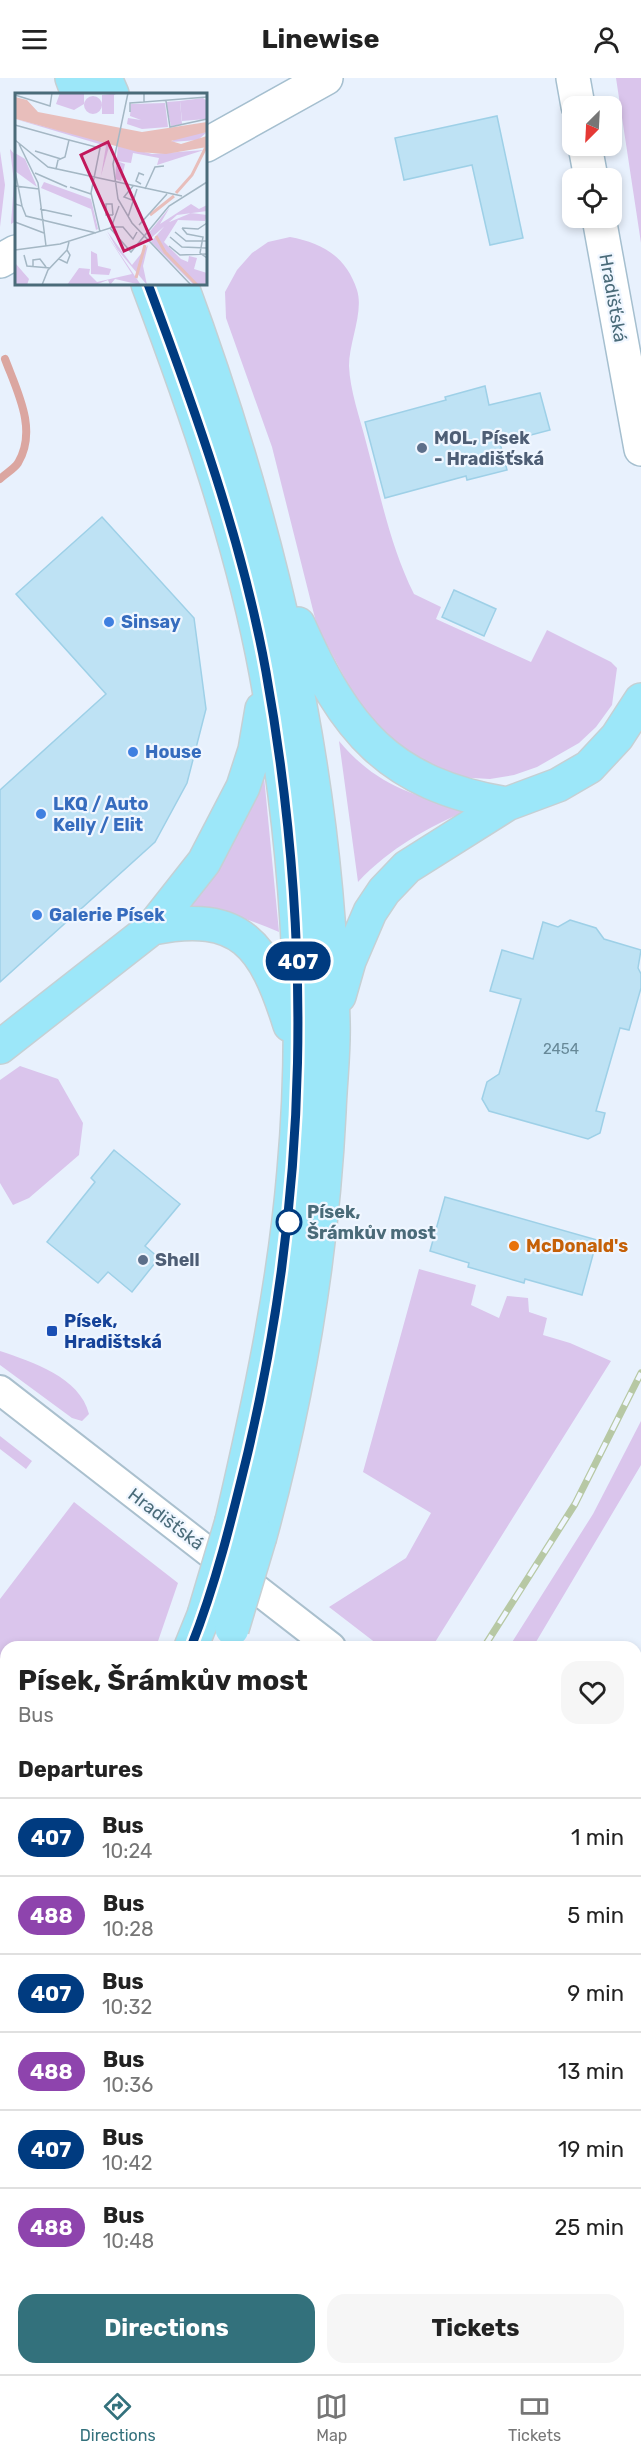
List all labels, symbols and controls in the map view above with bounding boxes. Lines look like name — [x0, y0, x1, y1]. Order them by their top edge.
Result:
icon: menu — [18, 23, 51, 56]
text: Linewise — [261, 23, 380, 55]
icon: person — [590, 23, 623, 56]
inset map — [15, 93, 207, 285]
north arrow — [562, 96, 622, 156]
map controls — [562, 96, 622, 228]
button: locate — [562, 168, 622, 228]
street label: Hradišťská — [594, 252, 632, 344]
place label: MOL, Písek - Hradišťská — [434, 427, 544, 470]
marker: MOL, Písek - Hradišťská — [415, 441, 429, 455]
place label: Sinsay — [121, 611, 181, 633]
marker: Sinsay — [102, 615, 116, 629]
place label: House — [145, 741, 202, 763]
marker: House — [126, 745, 140, 759]
place label: LKQ / Auto Kelly / Elit — [53, 793, 148, 836]
marker: LKQ / Auto Kelly / Elit — [34, 807, 48, 821]
place label: Galerie Písek — [49, 904, 165, 926]
marker: Galerie Písek — [30, 908, 44, 922]
line badge: 407 — [264, 942, 332, 980]
text: 407 — [278, 949, 318, 974]
house number: 2454 — [543, 1040, 579, 1058]
place label: Písek, Šrámkův most — [307, 1201, 436, 1244]
marker: Písek, Šrámkův most — [276, 1209, 302, 1235]
place label: McDonald's — [526, 1235, 628, 1257]
marker: McDonald's — [507, 1239, 521, 1253]
place label: Shell — [155, 1249, 200, 1271]
marker: Shell — [136, 1253, 150, 1267]
place label: Písek, Hradištská — [64, 1310, 162, 1353]
marker: Písek, Hradištská — [45, 1324, 59, 1338]
street label: Hradišťská — [124, 1483, 208, 1555]
button: heart — [561, 1661, 624, 1724]
text: Písek, Šrámkův most — [18, 1664, 308, 1697]
text: Bus — [18, 1703, 54, 1727]
text: Departures — [18, 1756, 143, 1783]
text: Bus — [102, 1812, 144, 1839]
text: 1 min — [571, 1824, 624, 1851]
text: 407 — [31, 1825, 71, 1850]
text: 10:24 — [102, 1839, 152, 1863]
text: Bus — [103, 1890, 145, 1917]
text: 5 min — [567, 1902, 624, 1929]
text: 488 — [30, 1903, 73, 1928]
text: 10:28 — [103, 1917, 154, 1941]
text: Bus — [102, 1968, 144, 1995]
text: 9 min — [567, 1980, 624, 2007]
text: 407 — [31, 1981, 71, 2006]
text: 10:32 — [102, 1995, 152, 2019]
text: Bus — [103, 2046, 145, 2073]
text: 13 min — [558, 2058, 624, 2085]
text: 488 — [30, 2059, 73, 2084]
text: 10:36 — [103, 2073, 153, 2097]
text: Bus — [102, 2124, 144, 2151]
text: 19 min — [558, 2136, 624, 2163]
text: 407 — [31, 2137, 71, 2162]
text: 10:42 — [102, 2151, 153, 2175]
text: Bus — [103, 2202, 145, 2229]
text: 25 min — [554, 2214, 624, 2241]
text: 488 — [30, 2215, 73, 2240]
text: 10:48 — [103, 2229, 154, 2253]
button: Directions — [18, 2294, 315, 2363]
button: Tickets — [327, 2294, 624, 2363]
tab: Directions — [80, 2390, 156, 2445]
tab: Map — [315, 2390, 348, 2445]
tab: Tickets — [508, 2390, 561, 2445]

